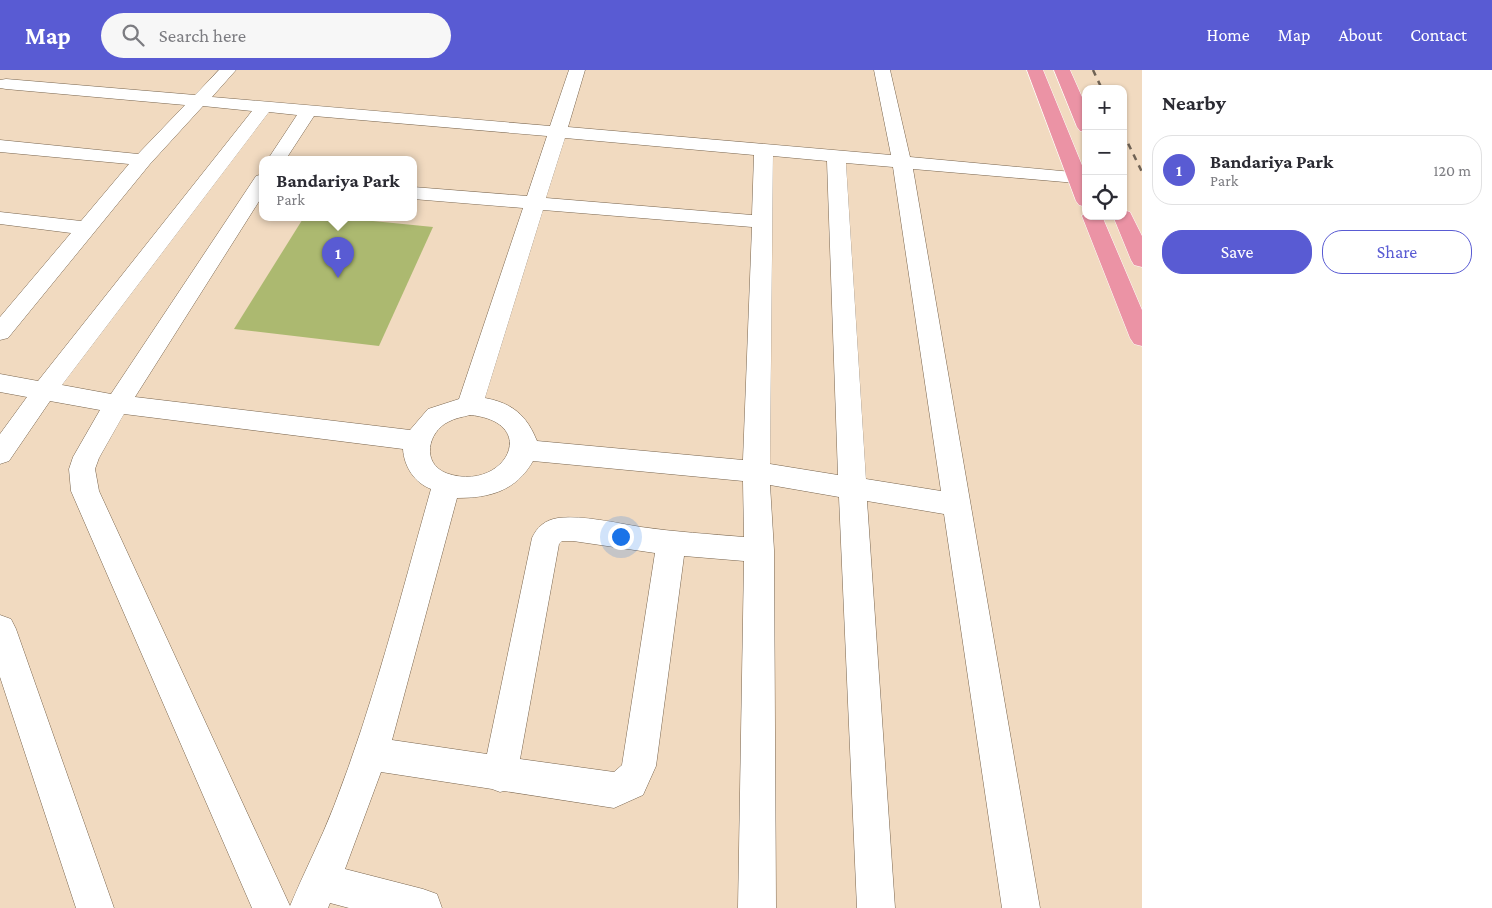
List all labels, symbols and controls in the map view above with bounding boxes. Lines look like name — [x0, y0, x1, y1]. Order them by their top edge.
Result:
search box — [101, 13, 451, 58]
icon: search — [119, 21, 147, 49]
text: Map — [25, 22, 71, 49]
text: Search here — [159, 25, 246, 46]
text: Home — [1207, 25, 1250, 45]
text: Map — [1278, 25, 1310, 45]
text: About — [1338, 25, 1382, 45]
text: Contact — [1410, 25, 1467, 45]
map controls — [1082, 85, 1127, 220]
button: + — [1082, 85, 1127, 130]
text: Nearby — [1162, 91, 1226, 115]
button: − — [1082, 130, 1127, 175]
text: Bandariya Park — [1210, 151, 1333, 172]
popup — [259, 156, 417, 221]
text: 1 — [1176, 162, 1182, 179]
text: 120 m — [1433, 162, 1471, 179]
text: Bandariya Park — [276, 170, 400, 191]
text: Park — [1210, 172, 1238, 189]
button: locate — [1082, 175, 1127, 220]
text: Park — [276, 191, 305, 208]
button: Save — [1162, 230, 1312, 274]
button: Share — [1322, 230, 1472, 274]
pin: 1 — [322, 237, 354, 278]
your location — [608, 524, 634, 550]

